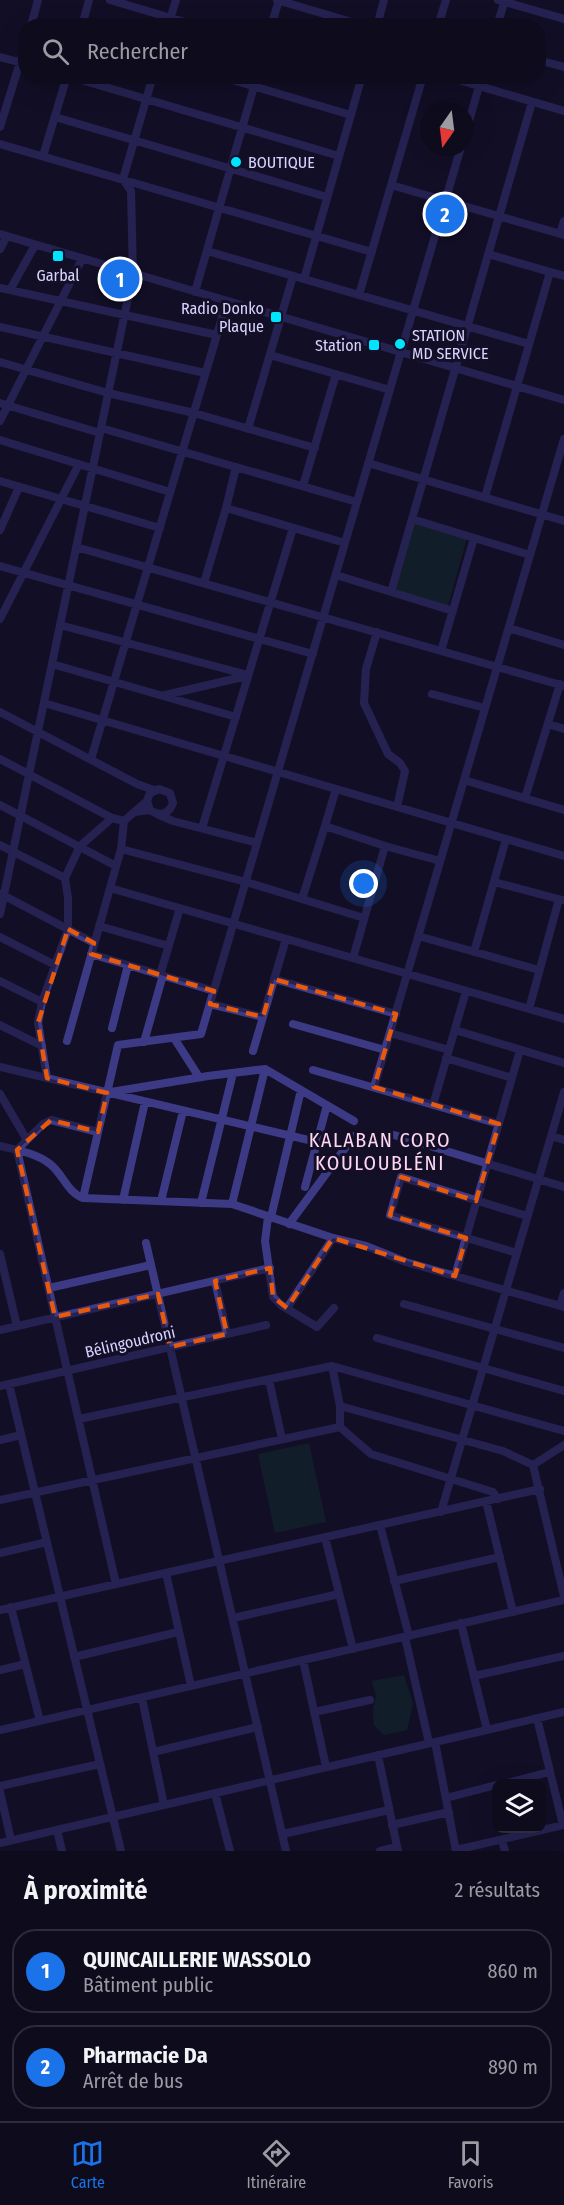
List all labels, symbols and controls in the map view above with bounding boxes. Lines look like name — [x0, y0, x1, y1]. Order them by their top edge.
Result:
search box — [18, 18, 546, 84]
icon: search — [39, 35, 72, 68]
text: Rechercher — [87, 38, 188, 65]
north arrow — [420, 102, 474, 156]
place label: BOUTIQUE — [248, 153, 315, 172]
marker: BOUTIQUE — [229, 155, 243, 169]
pin: 2 — [426, 192, 464, 236]
marker: Garbal — [51, 249, 65, 263]
pin: 1 — [100, 256, 140, 302]
place label: Garbal — [37, 266, 79, 285]
place label: Radio Donko Plaque — [181, 299, 264, 336]
marker: Radio Donko Plaque — [269, 310, 283, 324]
place label: STATION MD SERVICE — [412, 326, 488, 363]
place label: Station — [315, 336, 362, 355]
marker: STATION MD SERVICE — [393, 337, 407, 351]
marker: Station — [367, 338, 381, 352]
your location — [349, 869, 378, 898]
district label: KALABAN CORO KOULOUBLÉNI — [309, 1128, 451, 1175]
street label: Bélingoudroni — [83, 1322, 177, 1362]
map controls — [492, 1779, 546, 1833]
button: layers — [492, 1779, 546, 1833]
text: À proximité — [24, 1875, 147, 1906]
text: 2 résultats — [455, 1878, 540, 1902]
text: QUINCAILLERIE WASSOLO — [83, 1946, 311, 1973]
text: 1 — [41, 1959, 50, 1983]
text: 860 m — [488, 1959, 538, 1983]
text: Bâtiment public — [83, 1973, 213, 1997]
text: Pharmacie Da — [83, 2042, 208, 2069]
text: 2 — [41, 2055, 50, 2079]
text: 890 m — [488, 2055, 538, 2079]
text: Arrêt de bus — [83, 2069, 183, 2093]
tab: Carte — [71, 2137, 105, 2192]
tab: Itinéraire — [246, 2137, 306, 2192]
tab: Favoris — [448, 2137, 493, 2192]

